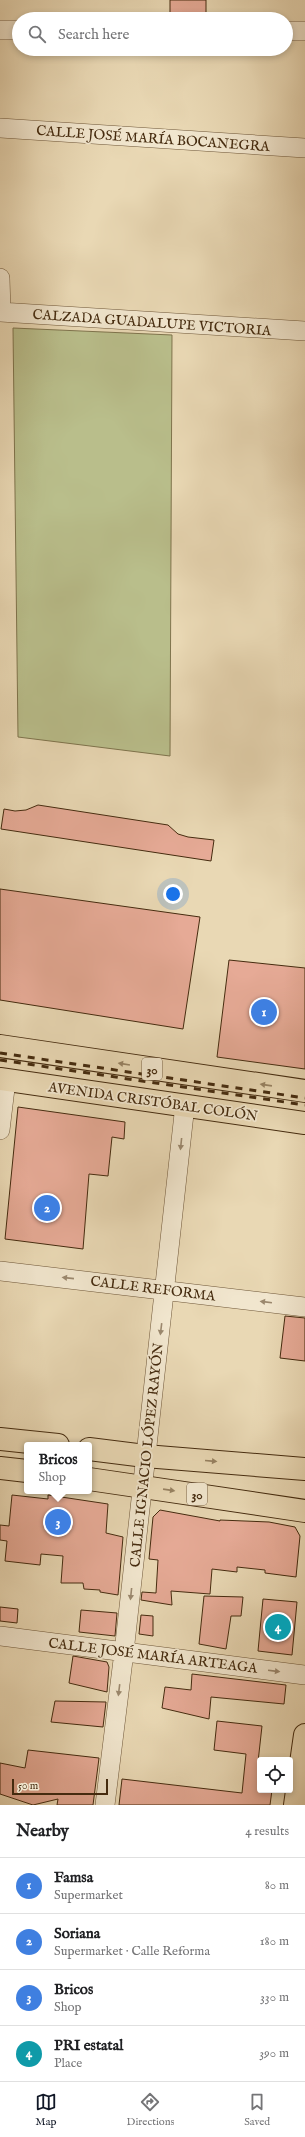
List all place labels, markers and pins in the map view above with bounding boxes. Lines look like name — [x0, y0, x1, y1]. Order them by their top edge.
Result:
pin: 1 — [251, 997, 277, 1027]
pin: 2 — [34, 1193, 60, 1223]
pin: 3 — [45, 1507, 71, 1537]
pin: 4 — [265, 1612, 291, 1642]

